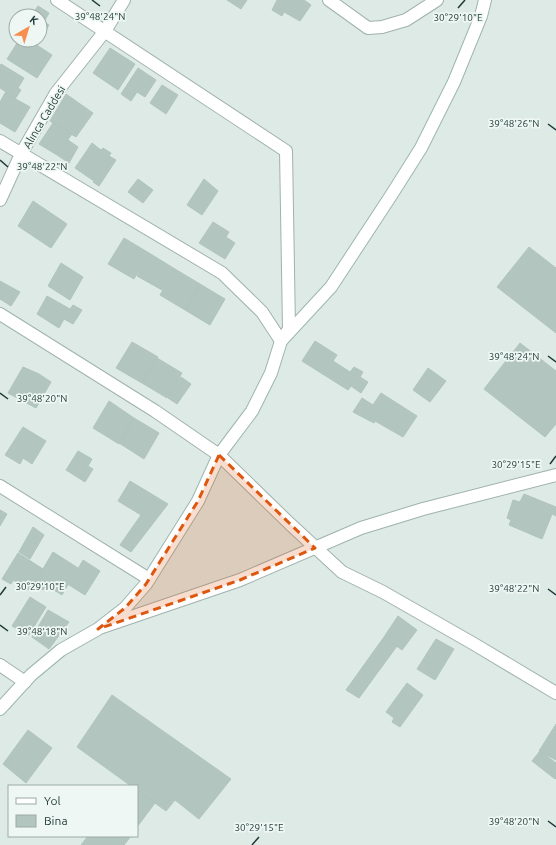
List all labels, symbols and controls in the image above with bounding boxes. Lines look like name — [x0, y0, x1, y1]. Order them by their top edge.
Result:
north arrow — [8, 8, 48, 48]
text: 39°48'24"N — [75, 11, 125, 22]
text: 30°29'10"E — [433, 12, 483, 23]
text: K — [28, 13, 41, 28]
street label: Alınca Caddesi — [21, 83, 67, 151]
text: 39°48'26"N — [489, 118, 539, 129]
text: 39°48'22"N — [17, 161, 67, 172]
text: 39°48'24"N — [489, 351, 539, 362]
text: 39°48'20"N — [17, 393, 67, 404]
text: 30°29'15"E — [491, 459, 541, 470]
text: 30°29'10"E — [15, 581, 65, 592]
text: 39°48'22"N — [489, 583, 539, 594]
text: 39°48'18"N — [17, 626, 67, 637]
legend — [8, 785, 138, 837]
text: Yol — [44, 794, 61, 807]
text: Bina — [44, 814, 68, 827]
text: 39°48'20"N — [489, 816, 539, 827]
text: 30°29'15"E — [234, 822, 284, 833]

